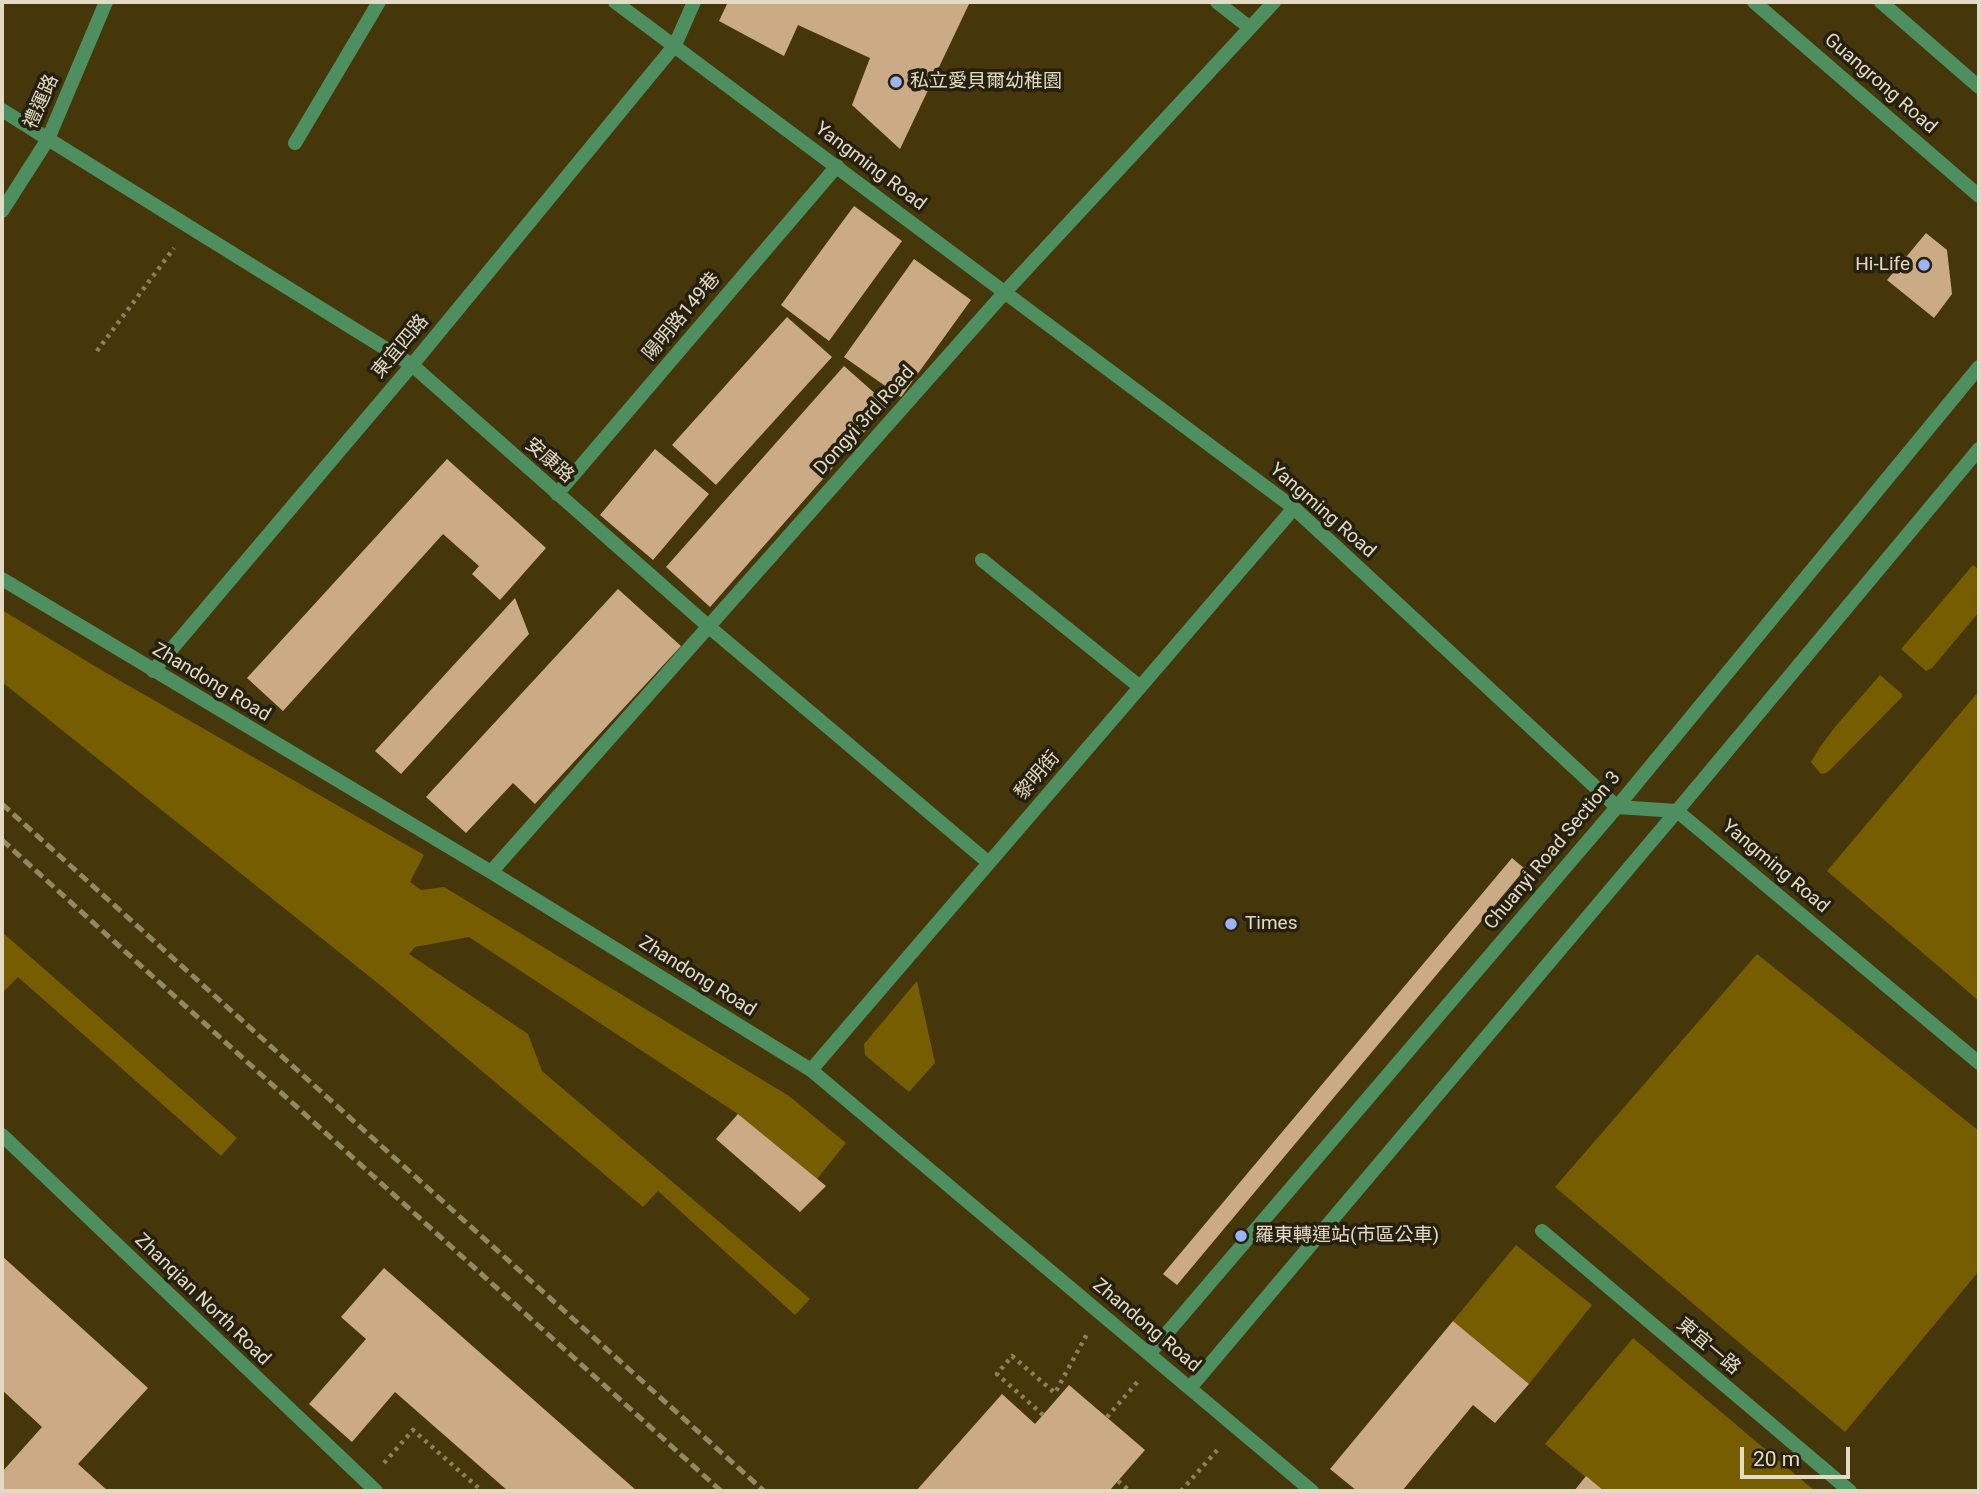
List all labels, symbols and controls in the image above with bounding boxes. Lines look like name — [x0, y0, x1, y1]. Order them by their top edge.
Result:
street label: Guangrong Road — [1819, 29, 1941, 139]
street label: 禮運路 — [20, 71, 64, 133]
place label: 私立愛貝爾幼稚園 — [910, 71, 1062, 93]
marker: 私立愛貝爾幼稚園 — [888, 74, 904, 90]
street label: Yangming Road — [810, 118, 930, 216]
place label: Hi-Life — [1855, 254, 1910, 276]
marker: Hi-Life — [1916, 257, 1932, 273]
street label: 陽明路149巷 — [639, 268, 725, 366]
street label: 東宜四路 — [368, 311, 434, 383]
street label: Dongyi 3rd Road — [810, 362, 920, 480]
street label: 安康路 — [520, 434, 578, 488]
street label: Yangming Road — [1264, 459, 1380, 563]
street label: Zhandong Road — [148, 639, 274, 727]
street label: 黎明街 — [1011, 747, 1065, 805]
street label: Chuanyi Road Section 3 — [1480, 767, 1626, 935]
street label: Yangming Road — [1717, 816, 1833, 918]
place label: Times — [1245, 913, 1298, 935]
marker: Times — [1223, 916, 1239, 932]
street label: Zhandong Road — [634, 932, 760, 1022]
place label: 羅東轉運站(市區公車) — [1255, 1225, 1439, 1247]
marker: 羅東轉運站(市區公車) — [1233, 1228, 1249, 1244]
street label: Zhanqian North Road — [129, 1229, 275, 1371]
street label: Zhandong Road — [1087, 1274, 1205, 1378]
street label: 東宜一路 — [1672, 1314, 1744, 1380]
scale bar — [1743, 1434, 1853, 1478]
text: 20 m — [1753, 1447, 1800, 1471]

